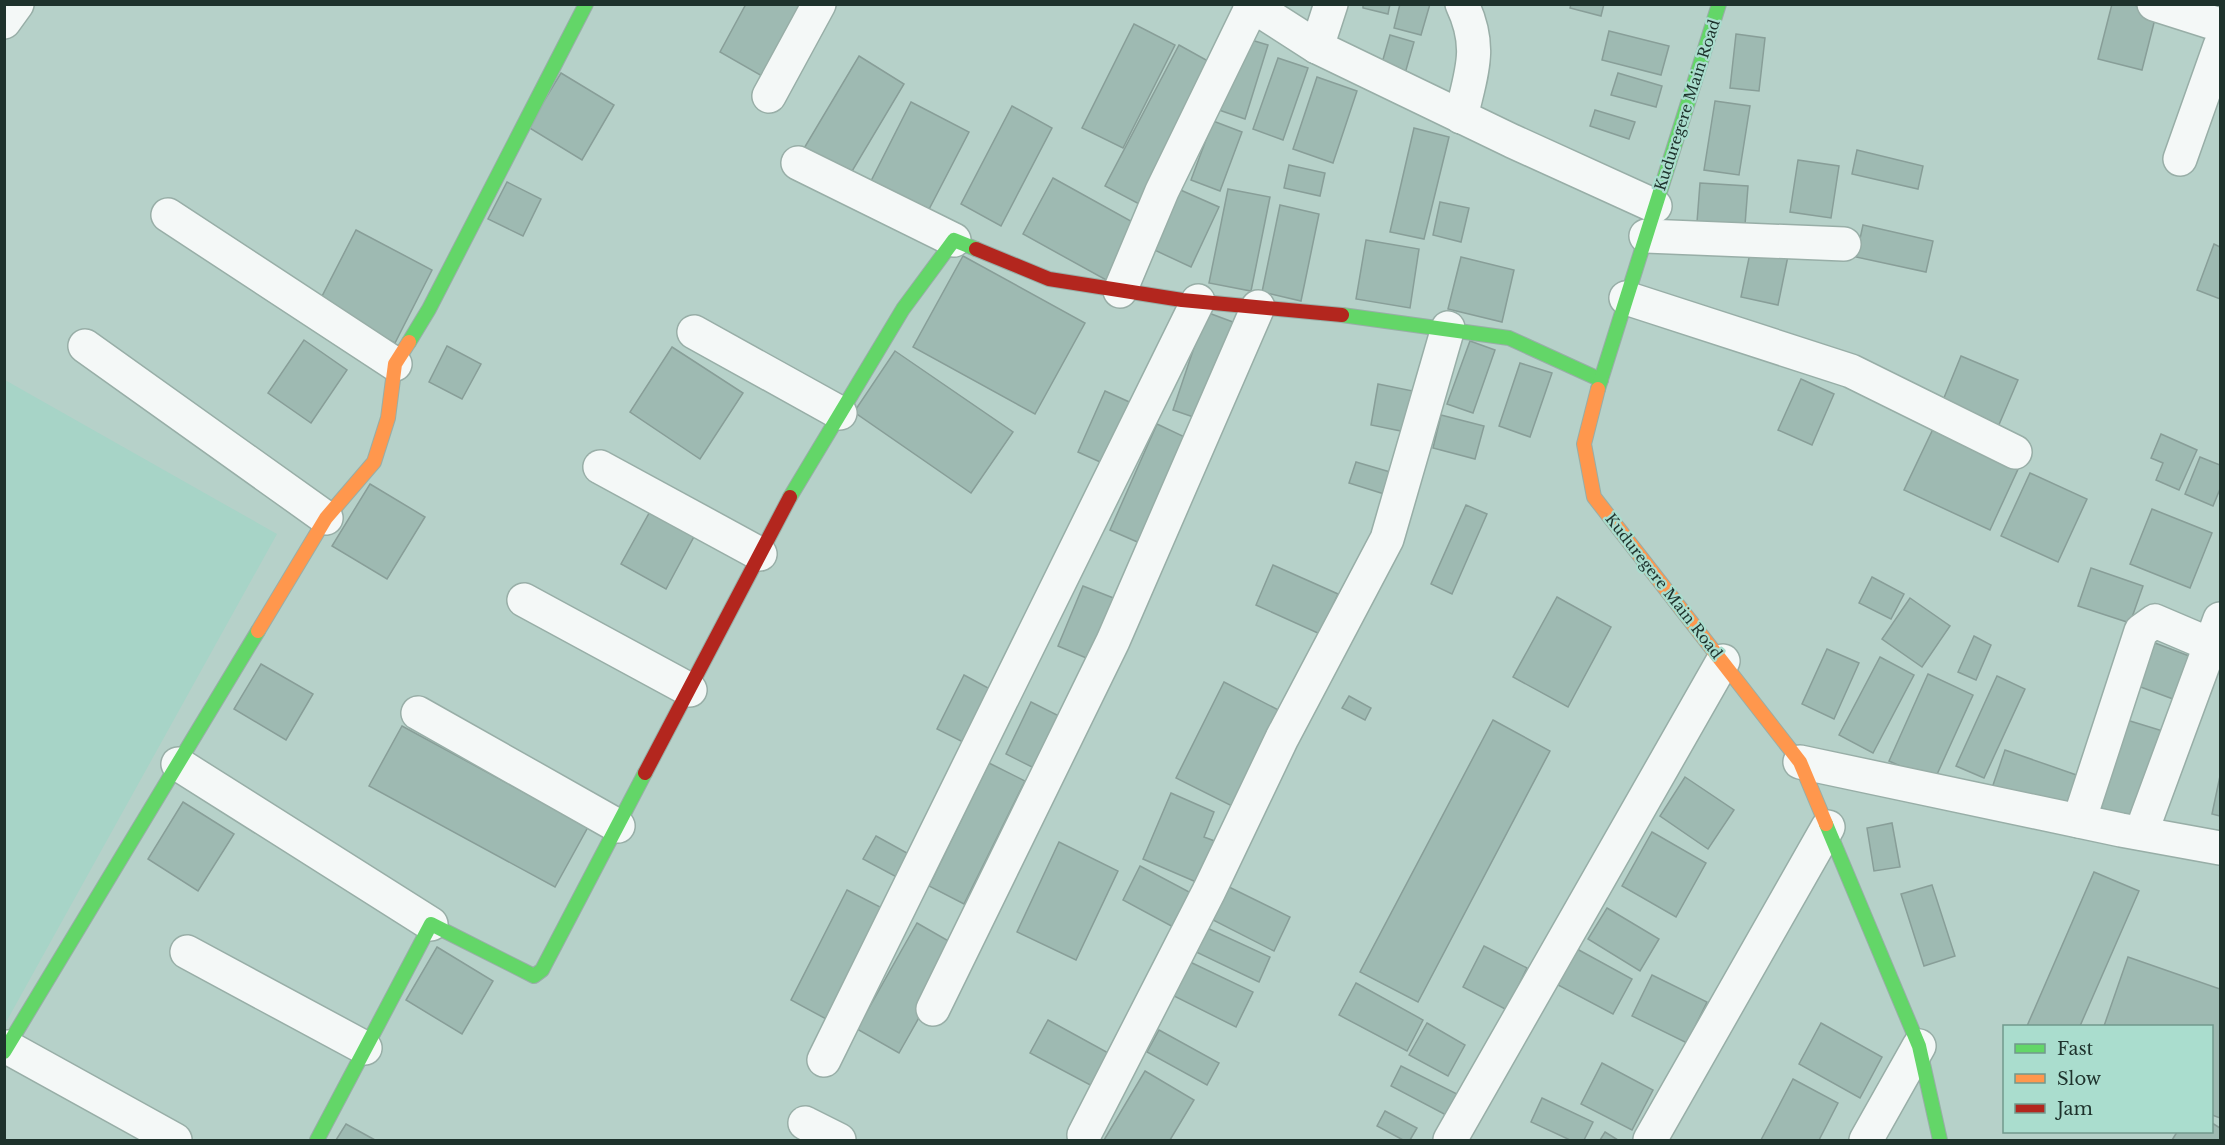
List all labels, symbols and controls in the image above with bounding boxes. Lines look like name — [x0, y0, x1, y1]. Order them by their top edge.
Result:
street label: Kuduregere Main Road — [1650, 17, 1724, 193]
street label: Kuduregere Main Road — [1601, 510, 1727, 662]
legend — [2003, 1025, 2213, 1133]
text: Fast — [2057, 1038, 2094, 1060]
text: Slow — [2057, 1068, 2102, 1090]
text: Jam — [2055, 1098, 2093, 1120]

